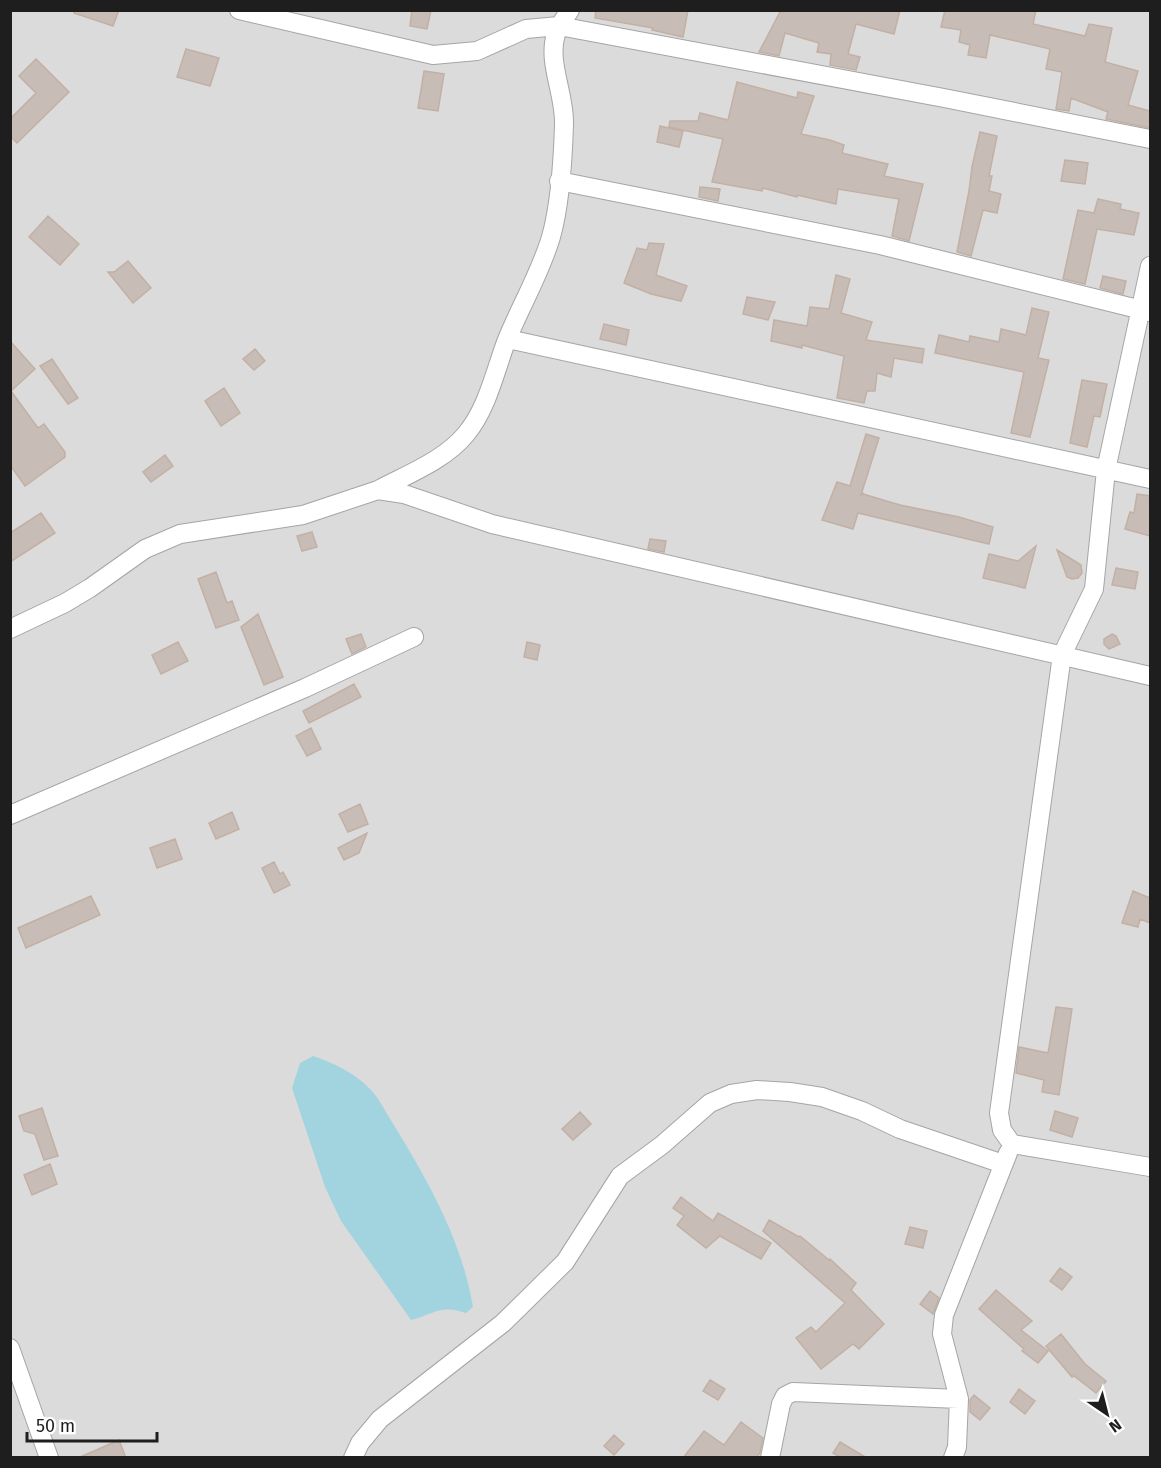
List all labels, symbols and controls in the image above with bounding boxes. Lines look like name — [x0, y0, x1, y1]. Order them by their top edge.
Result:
north arrow — [1077, 1384, 1137, 1444]
scale bar — [27, 1405, 158, 1443]
text: 50 m — [36, 1415, 75, 1437]
text: N — [1106, 1415, 1125, 1437]

